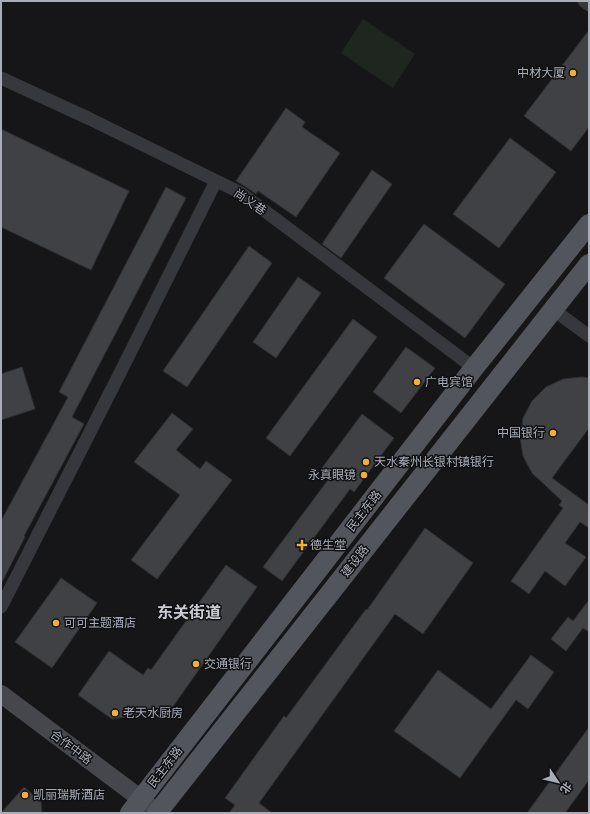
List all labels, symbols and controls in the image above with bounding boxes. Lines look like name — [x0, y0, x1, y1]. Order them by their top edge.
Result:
place label: 中材大厦 — [517, 65, 565, 81]
marker: 中材大厦 — [568, 68, 578, 78]
street label: 尚义巷 — [231, 185, 269, 219]
place label: 广电宾馆 — [425, 374, 473, 390]
marker: 广电宾馆 — [412, 377, 422, 387]
place label: 中国银行 — [497, 425, 545, 441]
marker: 中国银行 — [548, 428, 558, 438]
place label: 天水秦州长银村镇银行 — [374, 454, 494, 470]
marker: 天水秦州长银村镇银行 — [361, 457, 371, 467]
place label: 永真眼镜 — [308, 467, 356, 483]
marker: 永真眼镜 — [359, 470, 369, 480]
street label: 民主东路 — [343, 487, 385, 535]
place label: 德生堂 — [310, 537, 346, 553]
marker: 德生堂 — [297, 540, 307, 550]
street label: 建设路 — [338, 542, 372, 580]
district label: 东关街道 — [157, 601, 221, 623]
place label: 可可主题酒店 — [64, 615, 136, 631]
marker: 可可主题酒店 — [51, 618, 61, 628]
place label: 交通银行 — [204, 656, 252, 672]
marker: 交通银行 — [191, 659, 201, 669]
place label: 老天水厨房 — [123, 705, 183, 721]
marker: 老天水厨房 — [110, 708, 120, 718]
street label: 合作中路 — [47, 726, 95, 768]
street label: 民主东路 — [144, 743, 186, 791]
north arrow — [538, 762, 578, 802]
text: 北 — [557, 779, 575, 796]
place label: 凯丽瑞斯酒店 — [33, 787, 105, 803]
marker: 凯丽瑞斯酒店 — [20, 790, 30, 800]

